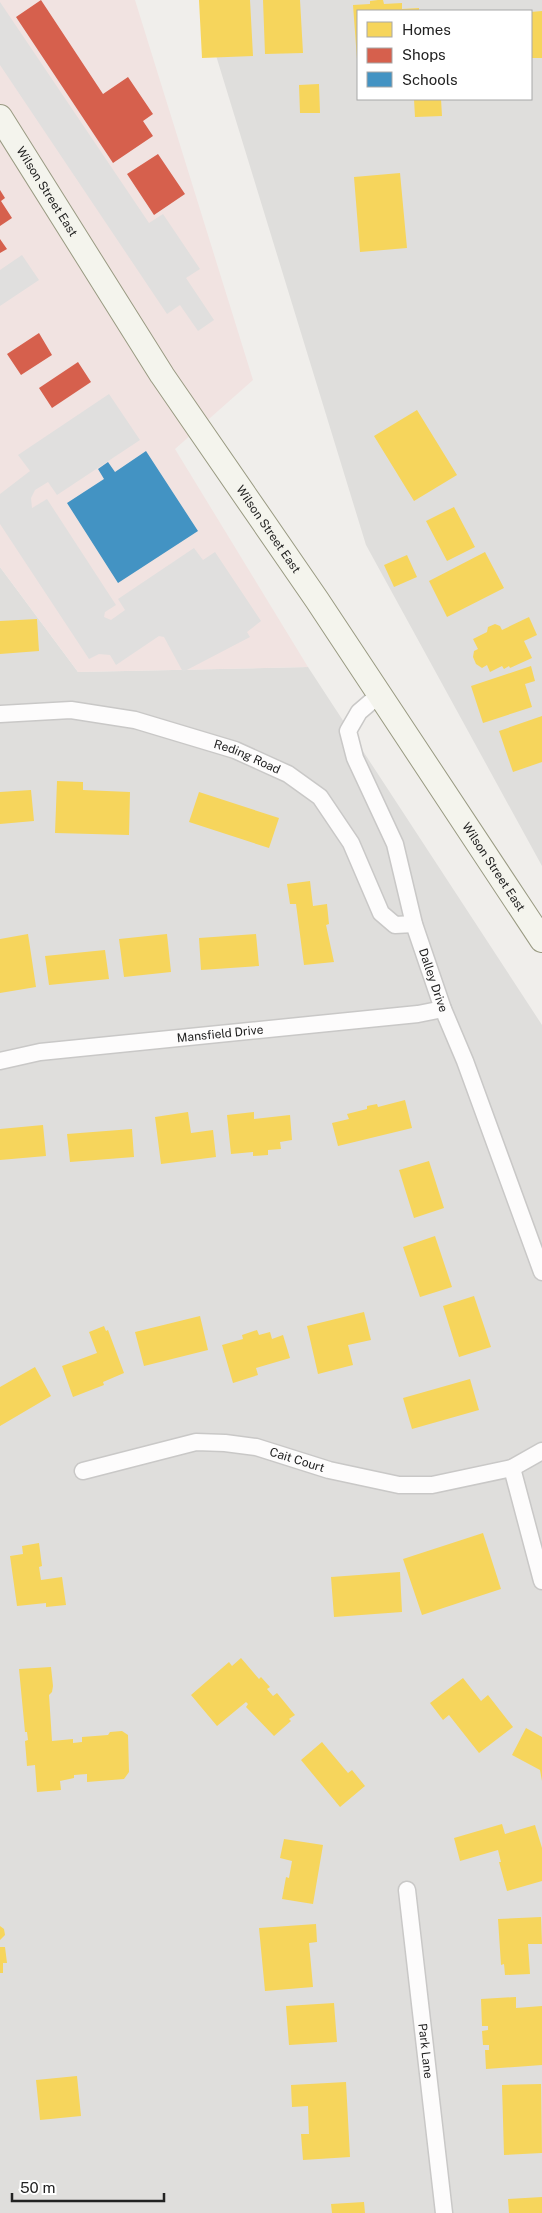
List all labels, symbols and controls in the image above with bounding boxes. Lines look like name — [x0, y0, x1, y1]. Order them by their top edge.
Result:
legend — [357, 10, 532, 100]
text: Homes — [402, 21, 451, 38]
text: Shops — [402, 46, 446, 63]
text: Schools — [402, 71, 458, 88]
street label: Wilson Street East — [13, 144, 80, 239]
street label: Wilson Street East — [233, 483, 304, 576]
street label: Reding Road — [212, 737, 283, 777]
street label: Wilson Street East — [459, 820, 528, 914]
street label: Dalley Drive — [416, 946, 451, 1014]
street label: Mansfield Drive — [176, 1023, 264, 1045]
street label: Cait Court — [268, 1445, 327, 1475]
street label: Park Lane — [415, 2022, 436, 2080]
scale bar — [12, 2170, 165, 2202]
text: 50 m — [20, 2179, 55, 2196]

